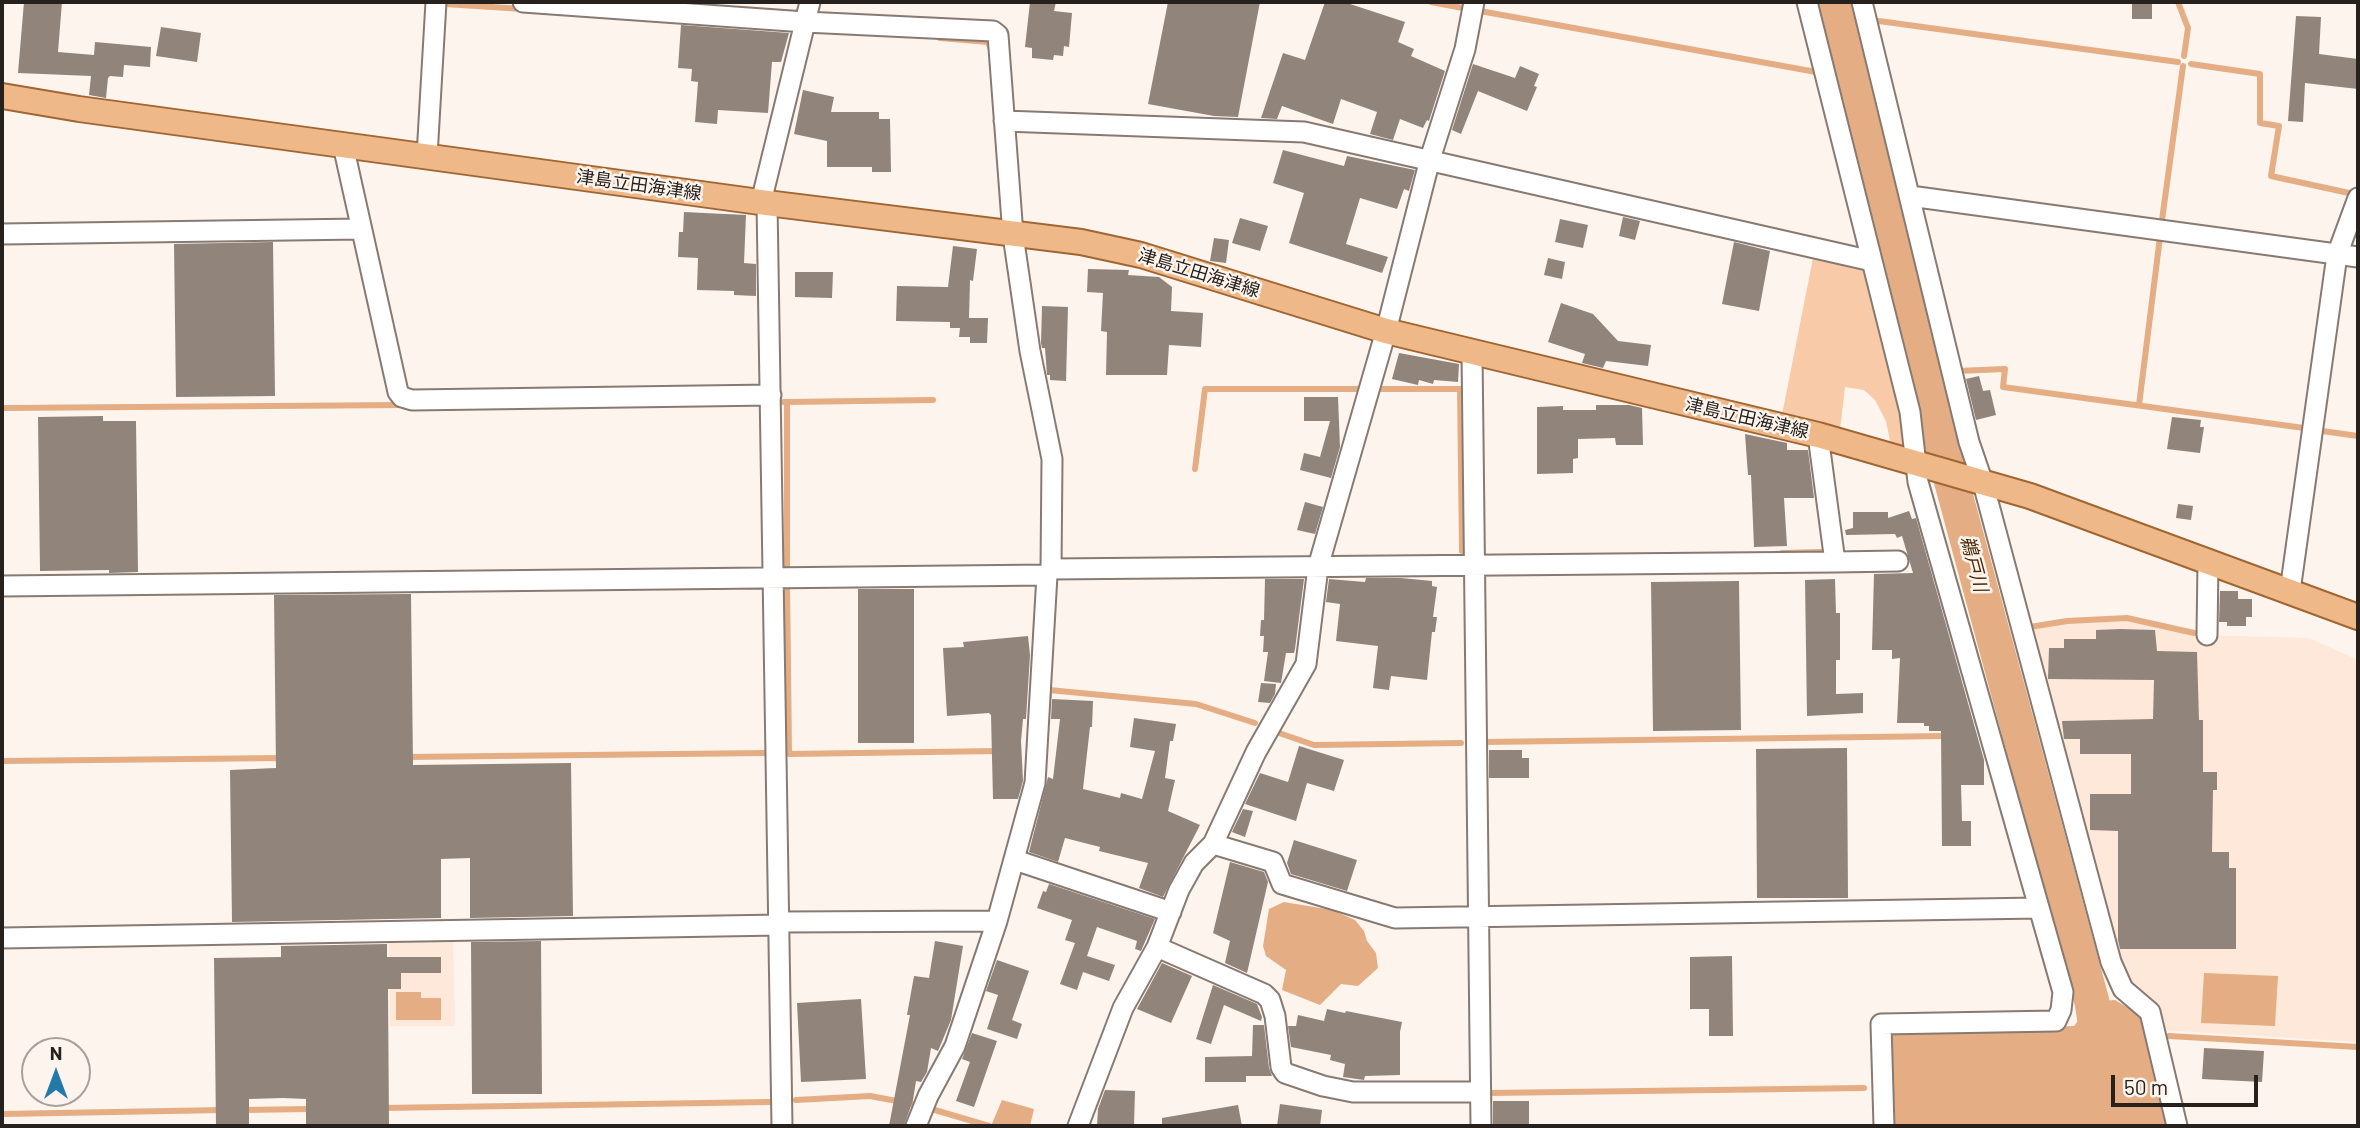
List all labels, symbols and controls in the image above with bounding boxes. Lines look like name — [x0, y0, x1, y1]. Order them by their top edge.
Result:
street label: 津島立田海津線 — [575, 166, 703, 204]
street label: 津島立田海津線 — [1136, 244, 1262, 302]
street label: 津島立田海津線 — [1683, 393, 1811, 443]
water label: 鵜戸川 — [1956, 534, 1992, 594]
north arrow — [21, 1037, 91, 1107]
text: N — [50, 1041, 62, 1064]
scale bar — [2115, 1062, 2262, 1106]
text: 50 m — [2124, 1074, 2168, 1099]

